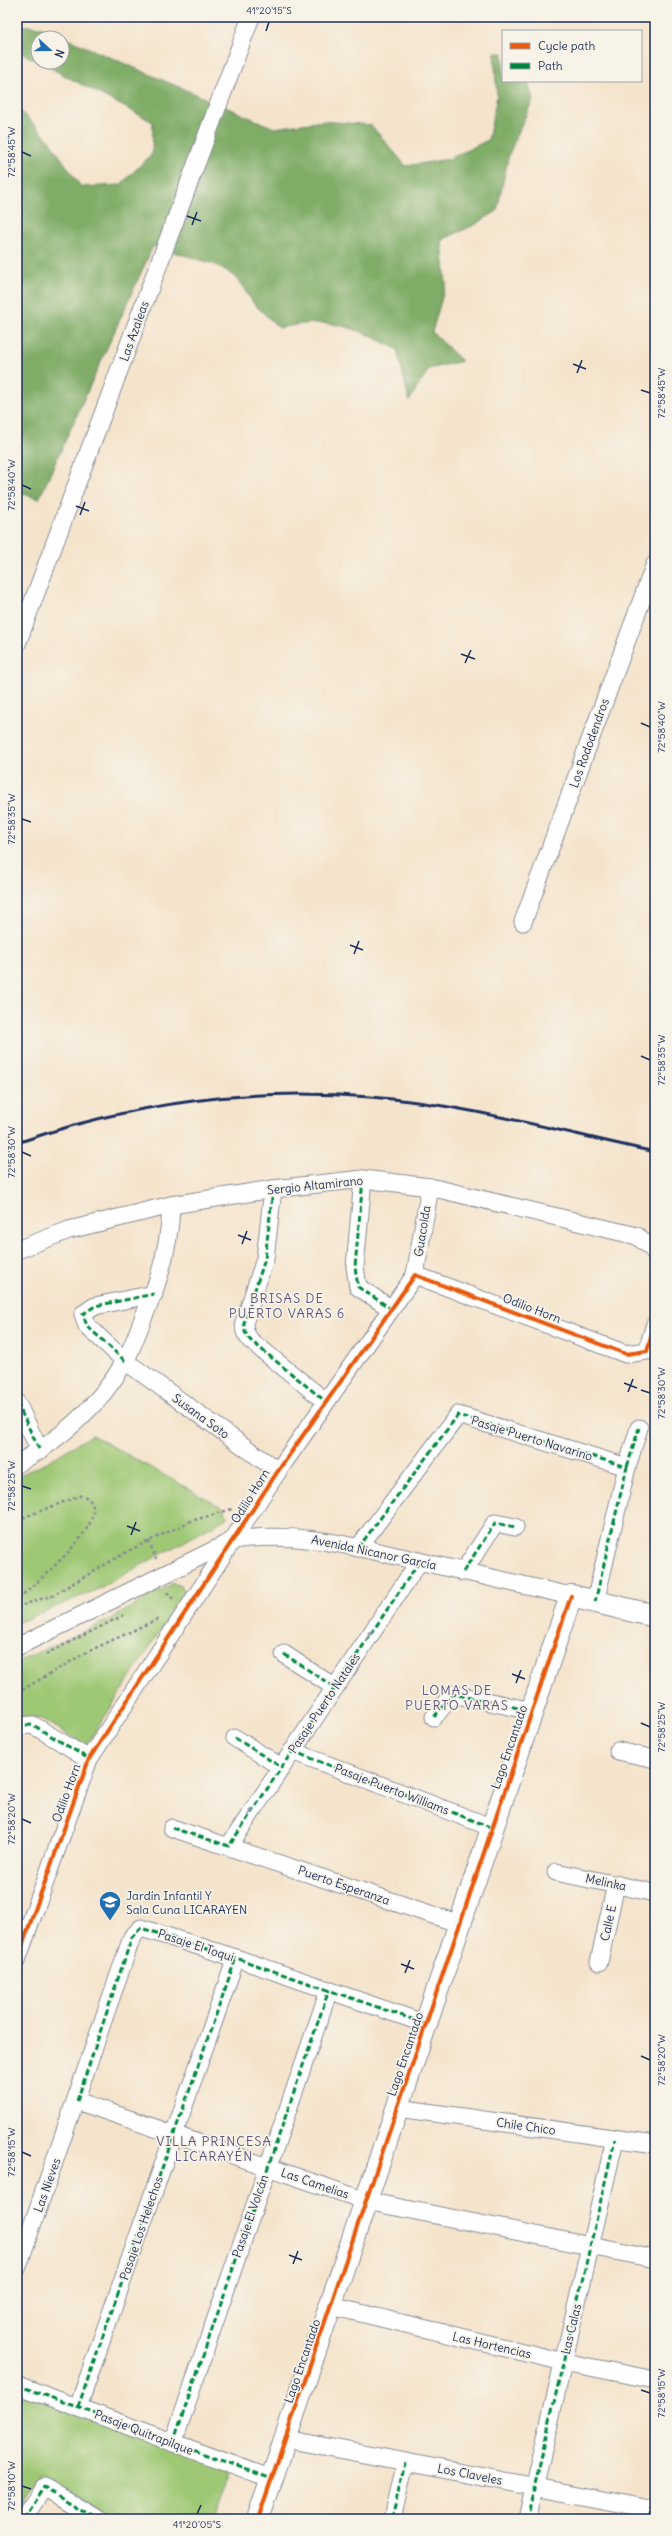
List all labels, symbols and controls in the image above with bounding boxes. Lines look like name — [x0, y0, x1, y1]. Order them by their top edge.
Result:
text: 41°20'15"S — [246, 4, 292, 17]
north arrow — [30, 30, 70, 70]
legend — [502, 30, 642, 82]
text: Cycle path — [538, 38, 595, 53]
text: N — [51, 48, 67, 60]
text: Path — [538, 58, 563, 73]
text: 72°58'45"W — [5, 127, 18, 177]
street label: Las Azaleas — [116, 299, 152, 363]
text: 72°58'45"W — [655, 368, 668, 418]
text: 72°58'40"W — [5, 459, 18, 511]
street label: Los Rododendros — [566, 696, 612, 790]
text: 72°58'40"W — [655, 701, 668, 753]
text: 72°58'35"W — [5, 793, 18, 845]
text: 72°58'35"W — [655, 1034, 668, 1086]
text: 72°58'30"W — [5, 1126, 18, 1178]
street label: Sergio Altamirano — [266, 1172, 364, 1198]
street label: Guacolda — [411, 1204, 433, 1258]
district label: BRISAS DE PUERTO VARAS 6 — [229, 1290, 345, 1322]
street label: Odilio Horn — [501, 1290, 563, 1326]
text: 72°58'30"W — [655, 1367, 668, 1419]
street label: Susana Soto — [170, 1390, 233, 1442]
street label: Pasaje Puerto Navarino — [469, 1412, 595, 1464]
text: 72°58'25"W — [5, 1461, 18, 1511]
street label: Odilio Horn — [227, 1466, 273, 1526]
street label: Avenida Nicanor García — [310, 1531, 438, 1573]
one-way arrow — [365, 1630, 373, 1640]
street label: Pasaje Puerto Natales — [285, 1650, 363, 1756]
district label: LOMAS DE PUERTO VARAS — [405, 1682, 509, 1714]
text: 72°58'25"W — [655, 1702, 668, 1752]
street label: Lago Encantado — [488, 1703, 530, 1791]
street label: Pasaje Puerto Williams — [332, 1760, 452, 1818]
street label: Odilio Horn — [48, 1762, 84, 1824]
text: 72°58'20"W — [5, 1793, 18, 1845]
one-way arrow — [246, 1808, 254, 1818]
street label: Puerto Esperanza — [296, 1862, 392, 1908]
street label: Melinka — [584, 1870, 628, 1894]
place label: Jardín Infantil Y Sala Cuna LICARAYEN — [126, 1888, 247, 1917]
school or university icon: Jardín Infantil Y Sala Cuna LICARAYEN — [97, 1889, 123, 1922]
street label: Calle E — [597, 1904, 619, 1942]
street label: Pasaje El Toqui — [156, 1926, 236, 1964]
street label: Lago Encantado — [384, 2010, 426, 2098]
text: 72°58'20"W — [655, 2034, 668, 2086]
street label: Chile Chico — [495, 2114, 557, 2138]
text: 72°58'15"W — [5, 2127, 18, 2177]
district label: VILLA PRINCESA LICARAYÉN — [156, 2133, 272, 2165]
street label: Las Nieves — [30, 2156, 64, 2214]
street label: Las Camelias — [279, 2164, 351, 2202]
street label: Pasaje El Volcán — [229, 2172, 271, 2260]
street label: Pasaje Los Helechos — [116, 2174, 166, 2282]
street label: Las Calas — [558, 2302, 584, 2356]
street label: Lago Encantado — [281, 2317, 323, 2405]
street label: Las Hortencias — [451, 2329, 533, 2361]
text: 72°58'15"W — [655, 2368, 668, 2418]
street label: Pasaje Quitrapilque — [92, 2406, 196, 2458]
street label: Los Claveles — [436, 2460, 504, 2488]
text: 72°58'10"W — [5, 2461, 18, 2511]
text: 41°20'05"S — [173, 2518, 222, 2531]

